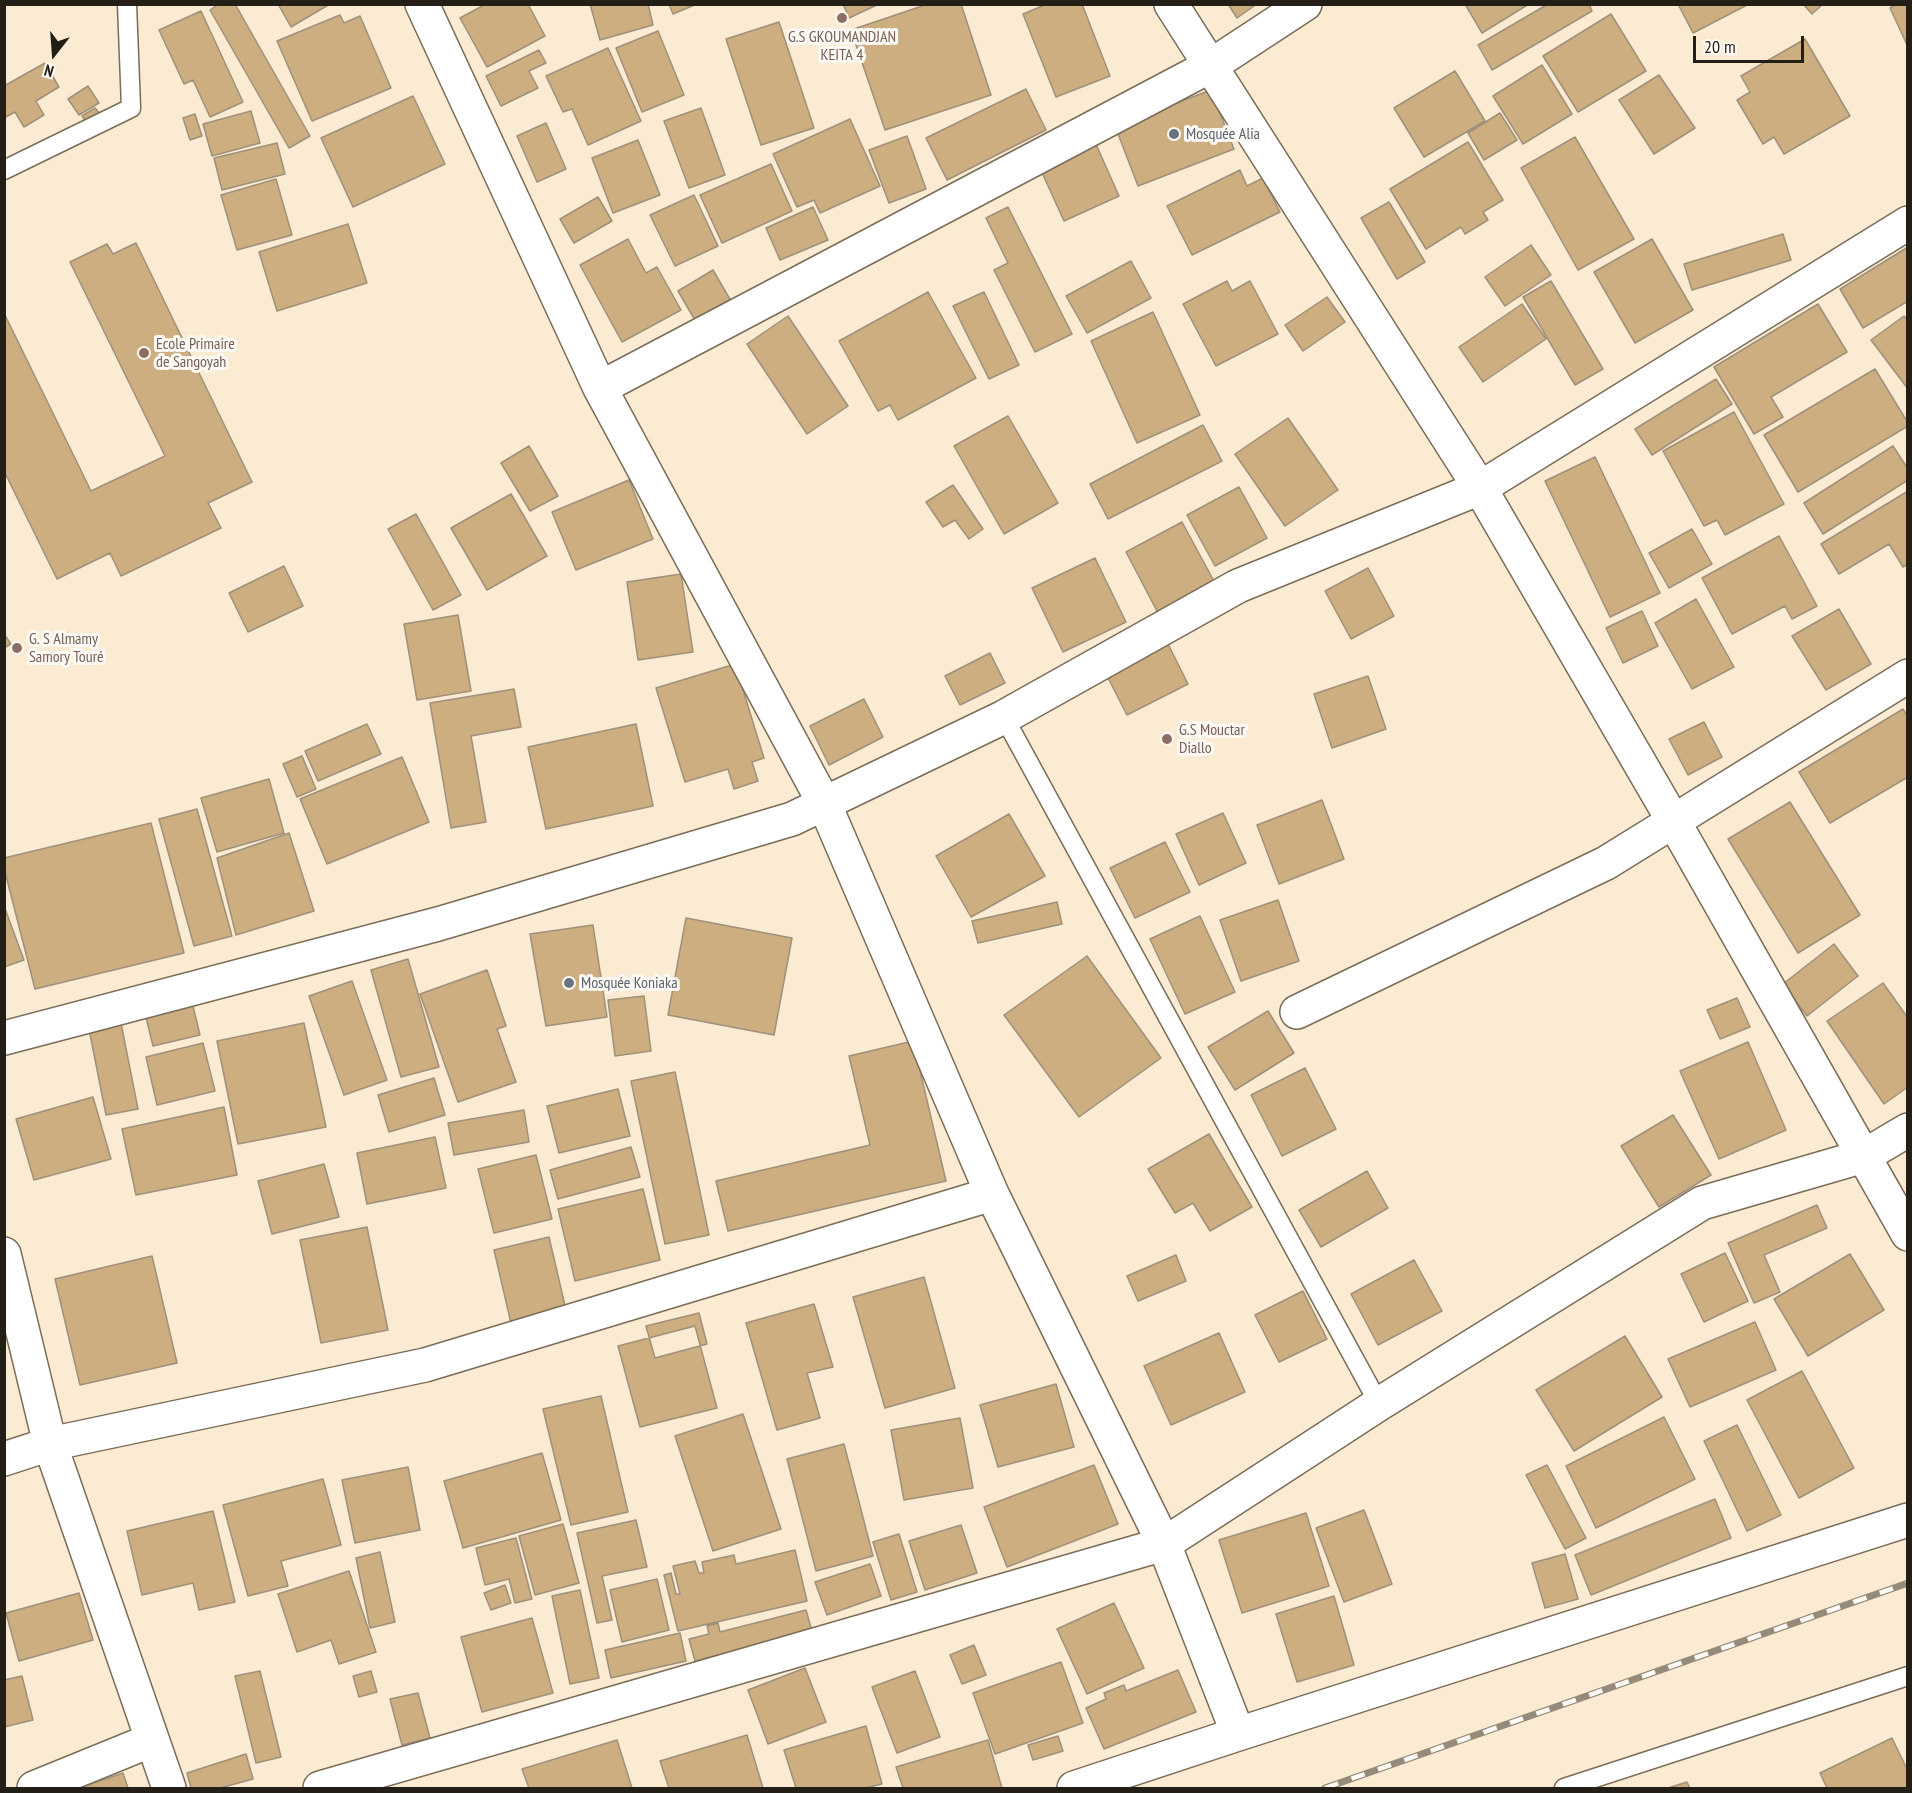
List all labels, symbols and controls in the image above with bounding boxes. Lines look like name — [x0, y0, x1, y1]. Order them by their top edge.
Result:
marker: G.S GKOUMANDJAN KEITA 4 — [835, 11, 849, 25]
north arrow — [24, 24, 84, 84]
scale bar — [1696, 24, 1807, 62]
place label: G.S GKOUMANDJAN KEITA 4 — [788, 27, 896, 65]
text: 20 m — [1704, 35, 1736, 58]
text: N — [42, 60, 56, 82]
place label: Mosquée Alia — [1186, 124, 1260, 144]
marker: Mosquée Alia — [1167, 127, 1181, 141]
place label: Ecole Primaire de Sangoyah — [156, 334, 235, 372]
marker: Ecole Primaire de Sangoyah — [137, 346, 151, 360]
place label: G. S Almamy Samory Touré — [29, 629, 104, 667]
marker: G. S Almamy Samory Touré — [10, 641, 24, 655]
place label: G.S Mouctar Diallo — [1179, 720, 1245, 758]
marker: G.S Mouctar Diallo — [1160, 732, 1174, 746]
place label: Mosquée Koniaka — [581, 973, 678, 993]
marker: Mosquée Koniaka — [562, 976, 576, 990]

